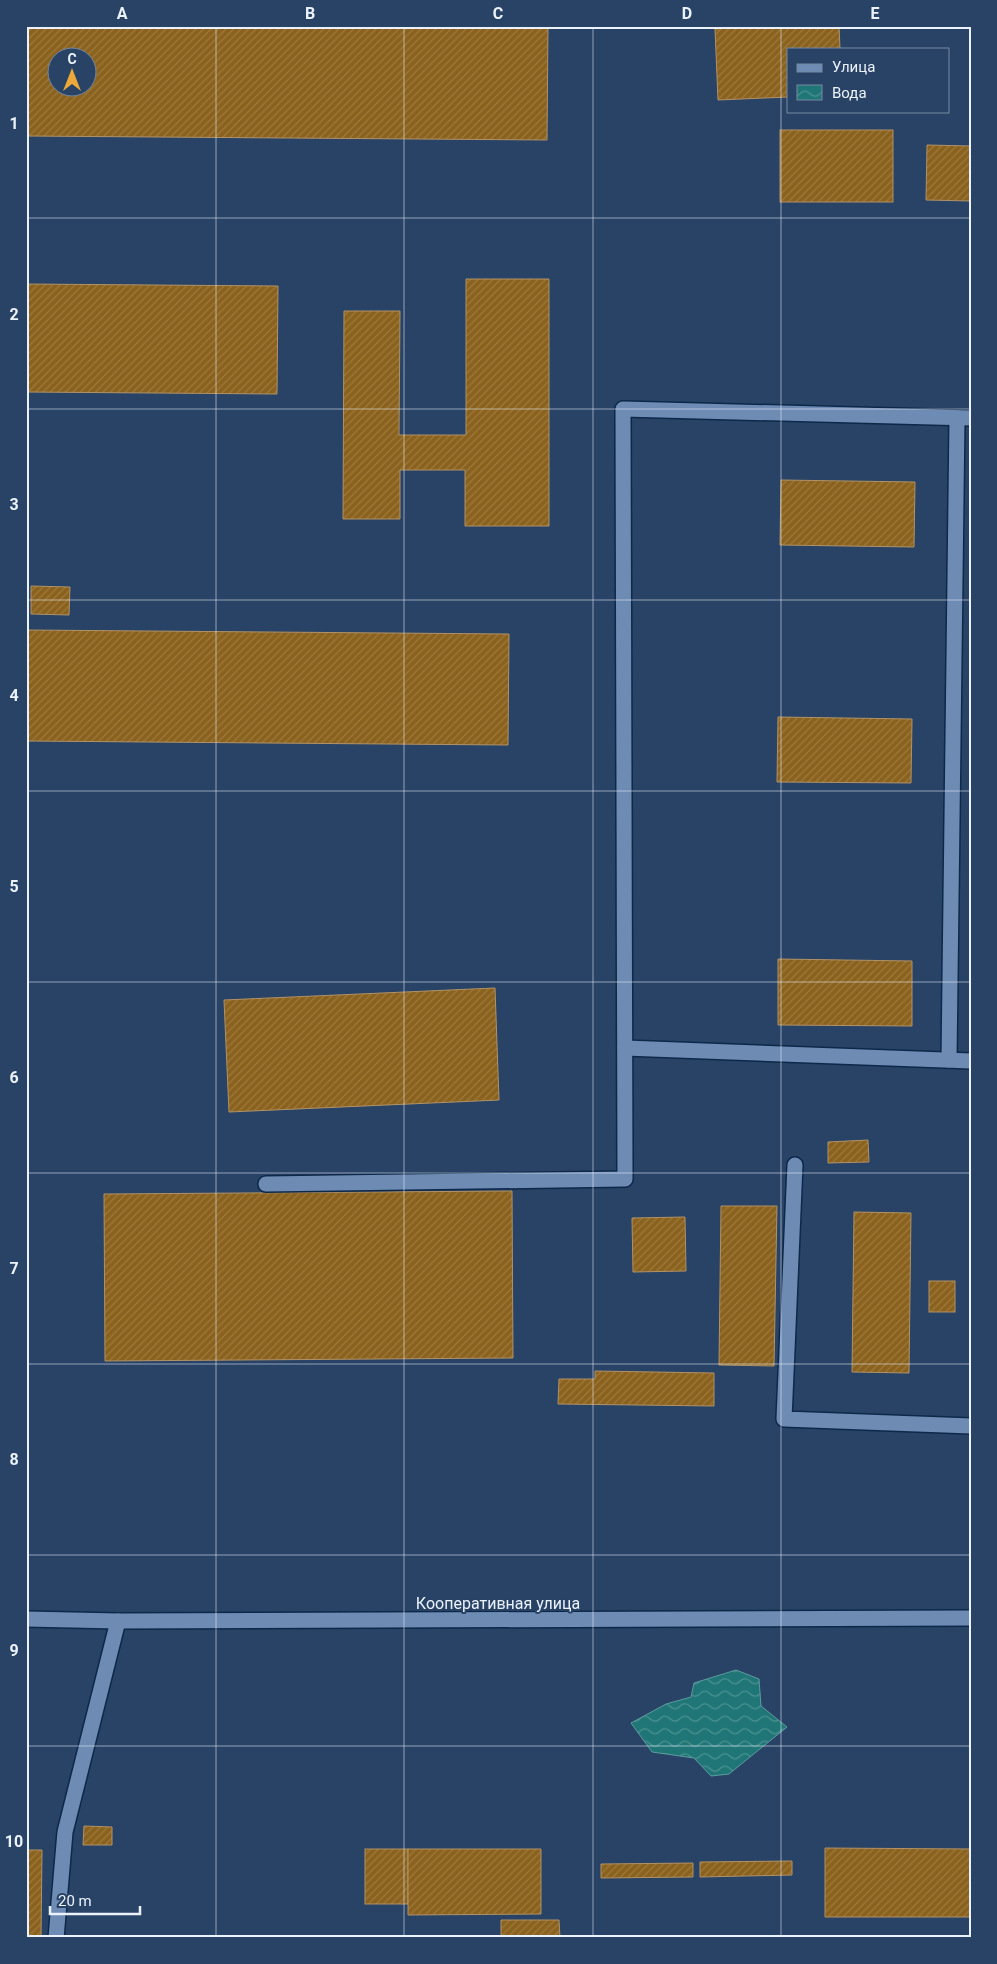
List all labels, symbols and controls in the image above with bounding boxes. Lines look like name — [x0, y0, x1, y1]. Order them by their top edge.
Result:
text: A — [117, 4, 128, 23]
text: B — [305, 4, 315, 23]
text: C — [493, 4, 503, 23]
text: D — [682, 4, 692, 23]
text: E — [871, 4, 880, 23]
north arrow — [48, 48, 98, 98]
legend — [787, 48, 950, 112]
text: С — [67, 51, 77, 67]
text: Улица — [832, 58, 875, 76]
text: Вода — [832, 84, 867, 102]
text: 1 — [9, 114, 19, 133]
text: 2 — [9, 305, 19, 324]
text: 3 — [9, 495, 19, 514]
text: 4 — [9, 686, 19, 705]
text: 5 — [9, 877, 19, 896]
text: 6 — [9, 1068, 19, 1087]
text: 7 — [9, 1259, 19, 1278]
text: 8 — [9, 1450, 19, 1469]
street label: Кооперативная улица — [416, 1594, 580, 1613]
text: 9 — [9, 1641, 19, 1660]
text: 10 — [5, 1832, 23, 1851]
scale bar — [50, 1884, 140, 1916]
text: 20 m — [58, 1892, 92, 1910]

